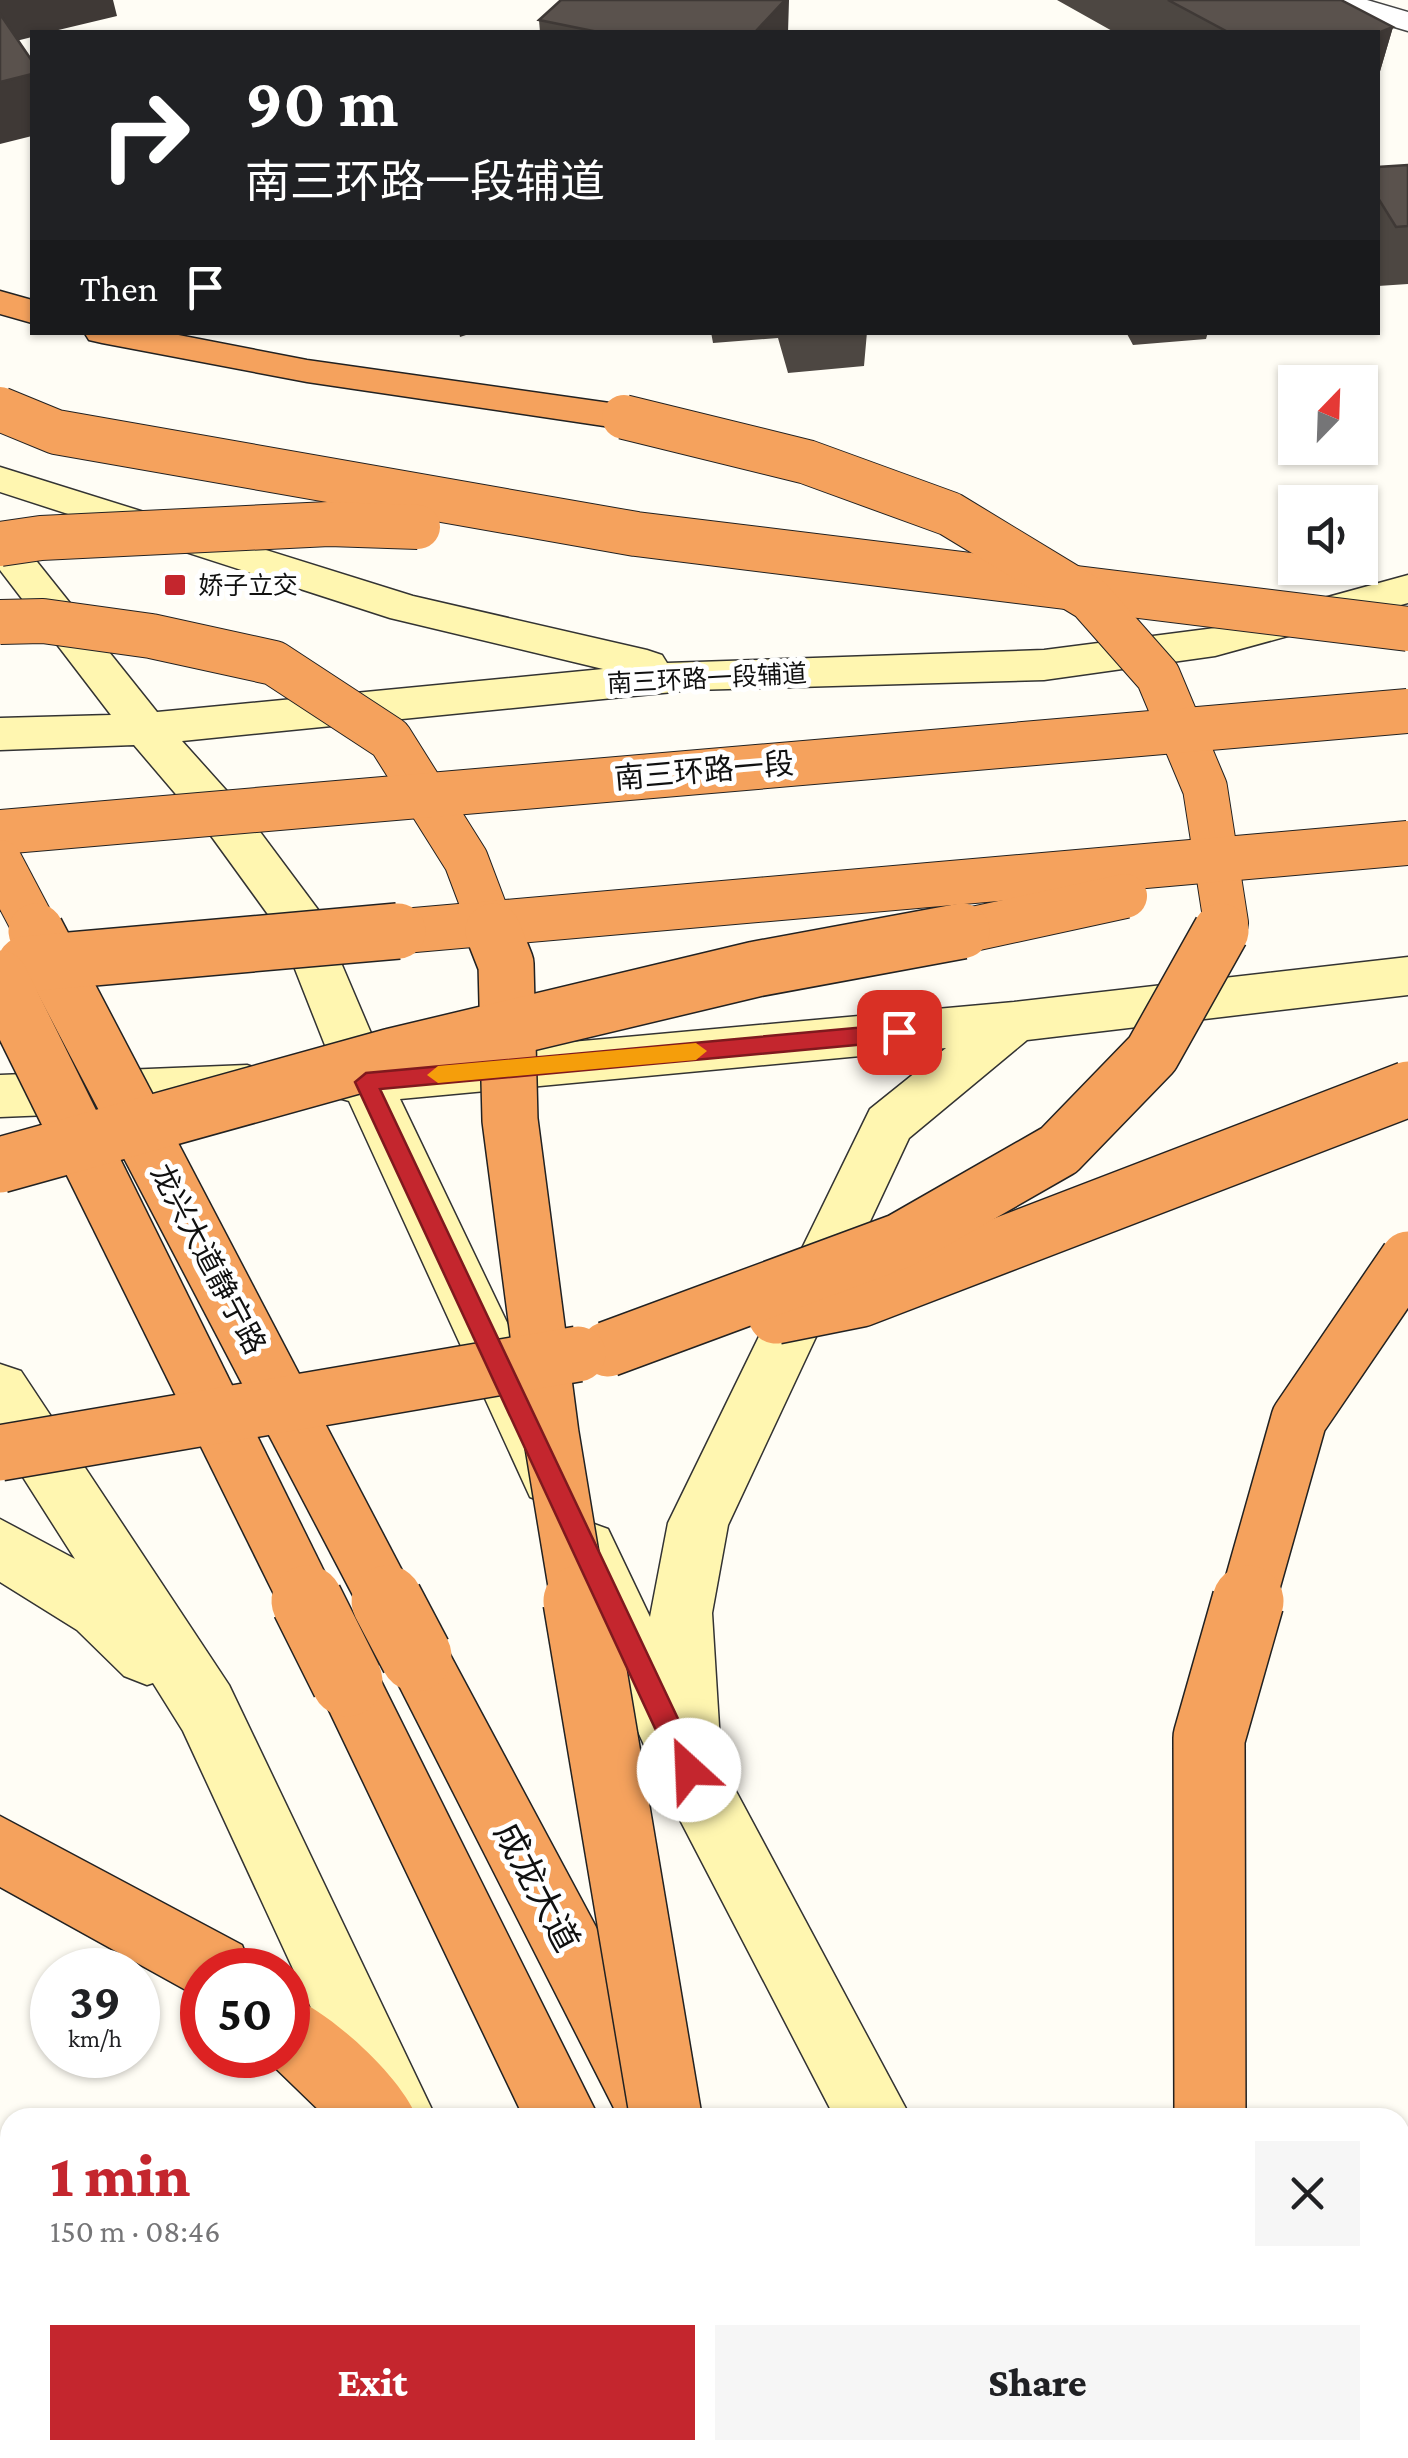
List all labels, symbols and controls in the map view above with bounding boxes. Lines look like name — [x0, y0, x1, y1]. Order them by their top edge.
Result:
text: 90 m — [245, 63, 398, 141]
icon: right — [80, 70, 210, 200]
text: 南三环路一段辅道 — [245, 157, 605, 207]
icon: arrive — [178, 260, 233, 315]
text: Then — [80, 267, 158, 309]
north arrow — [1278, 365, 1378, 465]
map controls — [1278, 365, 1378, 585]
button: sound — [1278, 485, 1378, 585]
marker: 娇子立交 — [162, 572, 188, 598]
place label: 娇子立交 — [198, 572, 298, 599]
street label: 南三环路一段辅道 — [606, 660, 808, 697]
street label: 南三环路一段 — [613, 746, 795, 795]
pin — [857, 990, 942, 1075]
icon: arrive — [872, 1005, 927, 1060]
street label: 龙兴大道静宁路 — [145, 1158, 272, 1359]
position arrow — [637, 1718, 741, 1822]
street label: 成龙大道 — [486, 1816, 587, 1958]
speed limit sign: 50 — [180, 1948, 310, 2078]
text: 39 — [69, 1973, 121, 2029]
text: km/h — [68, 2025, 122, 2052]
button: close — [1255, 2141, 1360, 2246]
text: 1 min — [50, 2142, 190, 2209]
text: 150 m · 08:46 — [50, 2213, 220, 2249]
button: Exit — [50, 2325, 695, 2440]
button: Share — [715, 2325, 1360, 2440]

